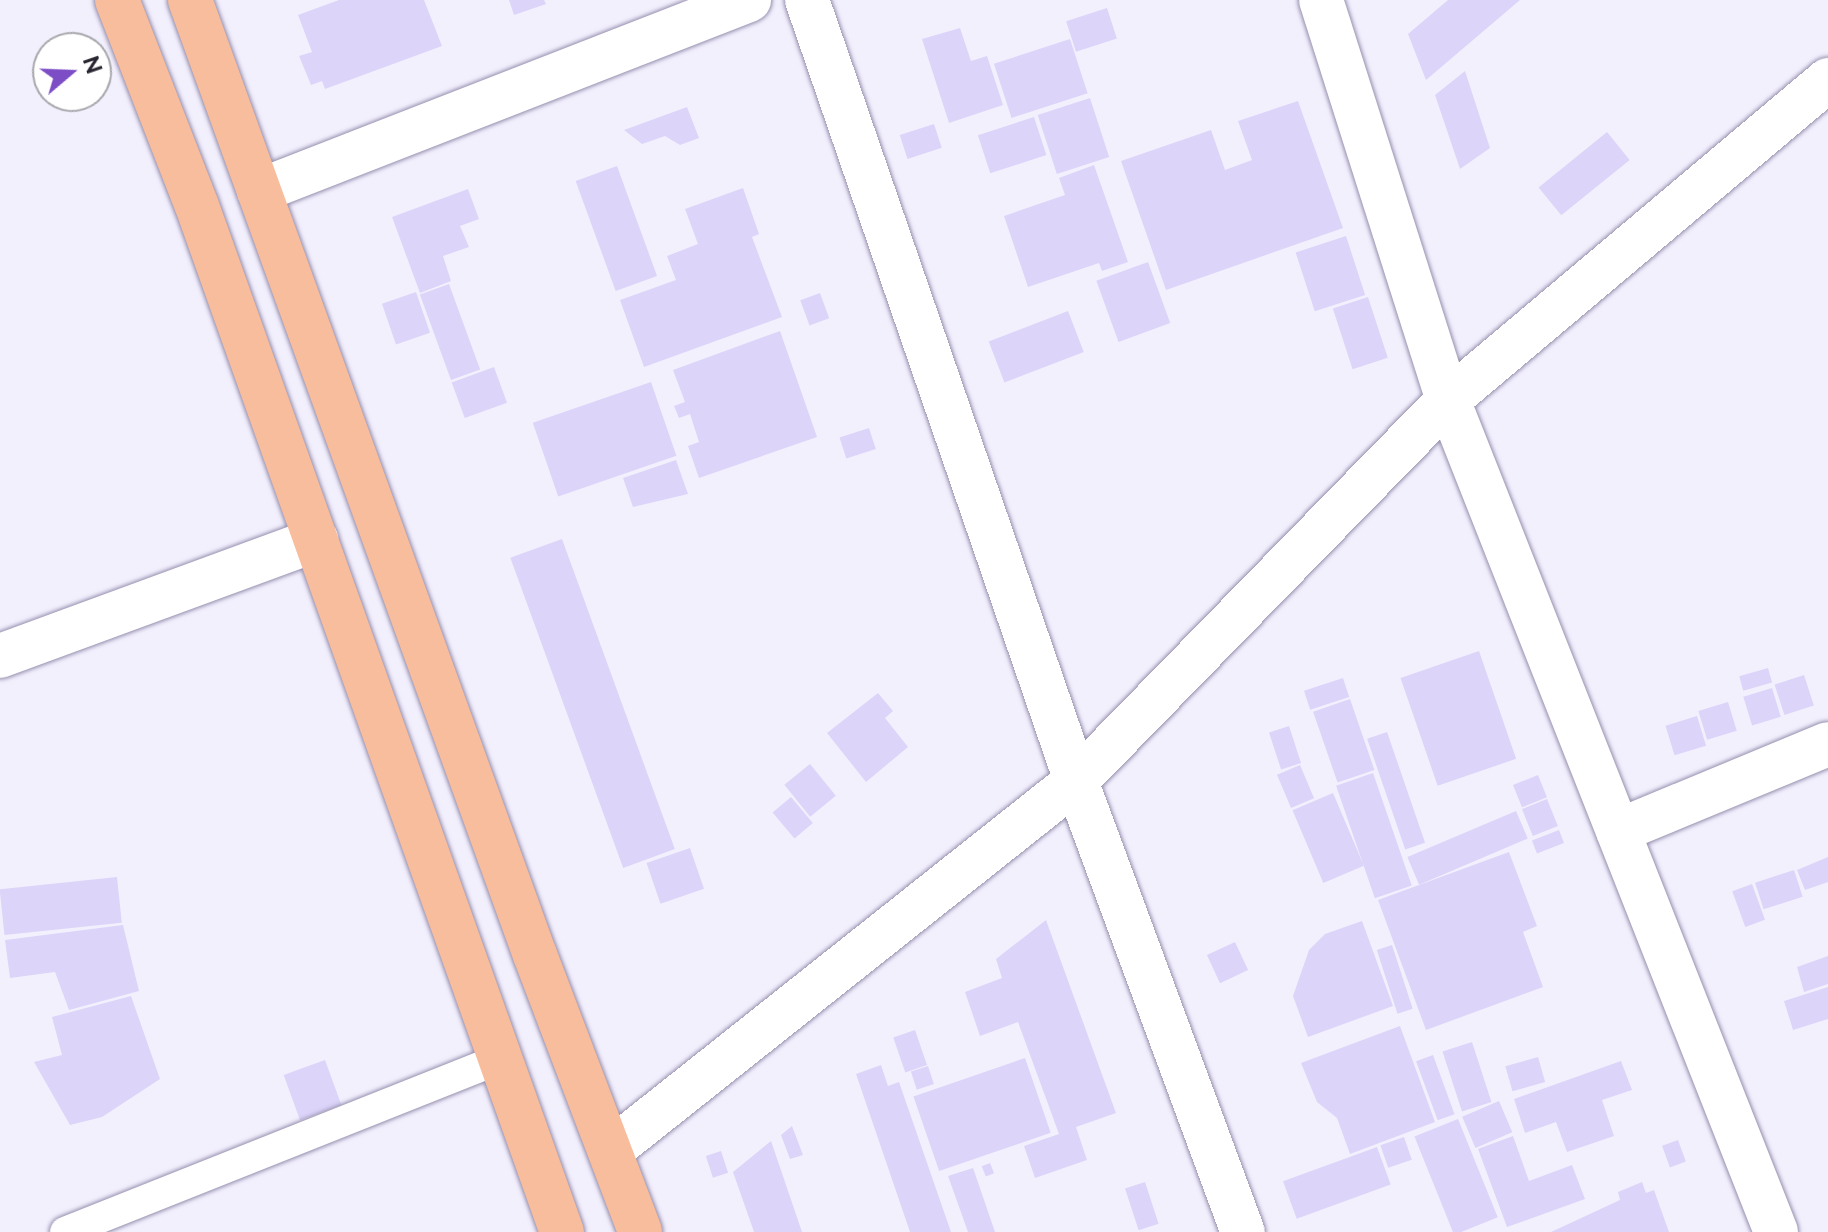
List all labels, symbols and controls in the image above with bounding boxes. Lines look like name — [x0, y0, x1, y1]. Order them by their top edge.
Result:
north arrow — [32, 32, 112, 112]
text: N — [78, 53, 108, 77]

